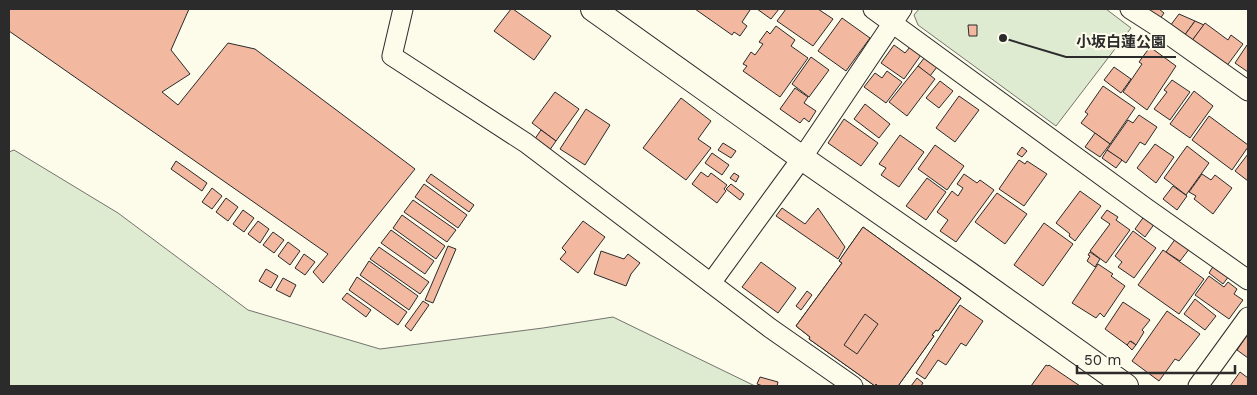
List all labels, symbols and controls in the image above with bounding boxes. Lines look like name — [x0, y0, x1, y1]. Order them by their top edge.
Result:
callout: 小坂白蓮公園 — [1066, 27, 1176, 57]
text: 小坂白蓮公園 — [1076, 33, 1166, 51]
scale bar — [1077, 342, 1234, 374]
text: 50 m — [1084, 351, 1121, 369]

